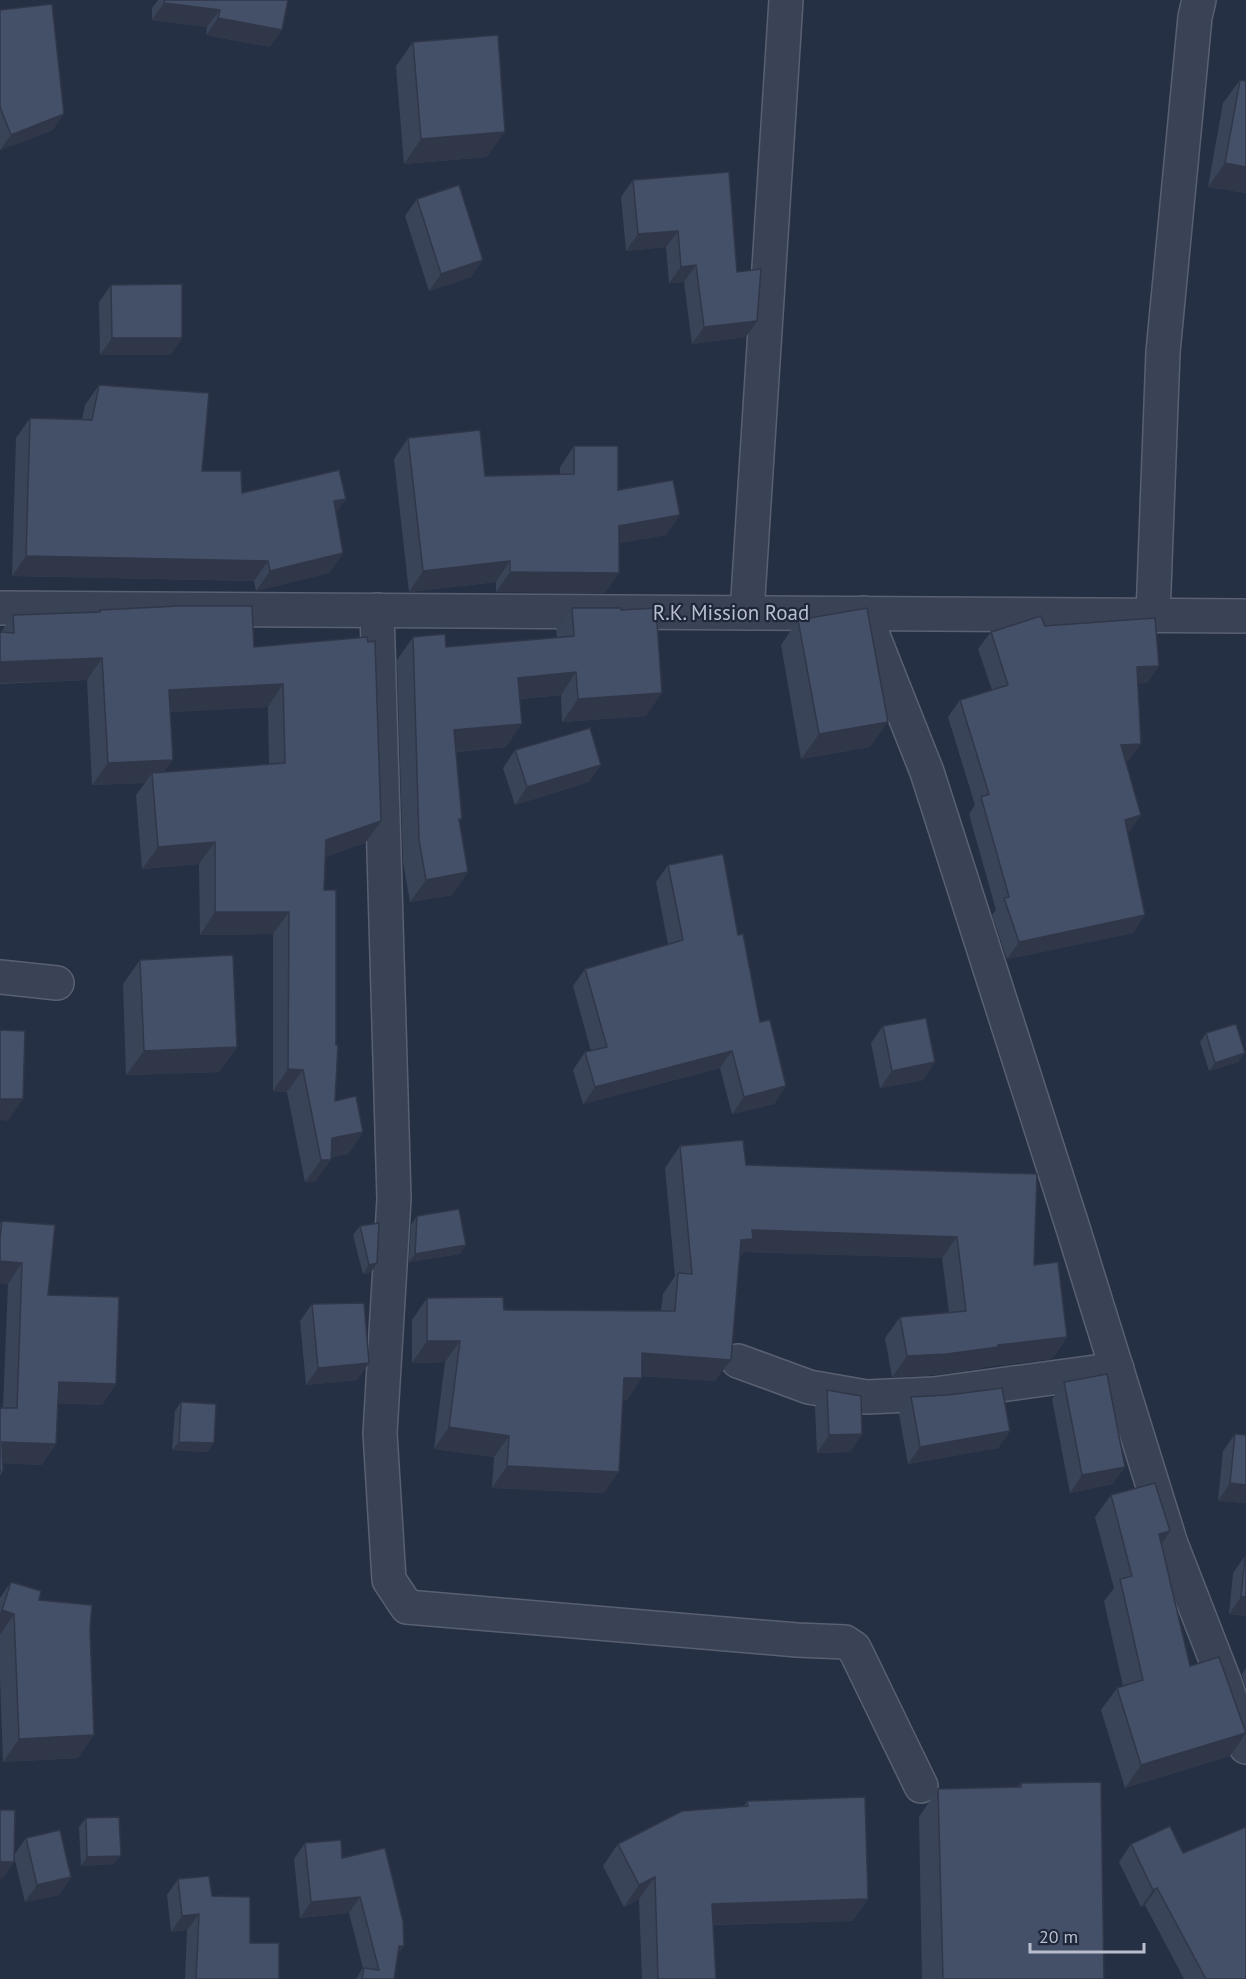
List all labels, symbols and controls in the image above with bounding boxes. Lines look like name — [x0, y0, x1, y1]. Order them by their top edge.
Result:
street label: R.K. Mission Road — [653, 599, 809, 626]
scale bar — [1030, 1916, 1144, 1954]
text: 20 m — [1039, 1925, 1078, 1948]

